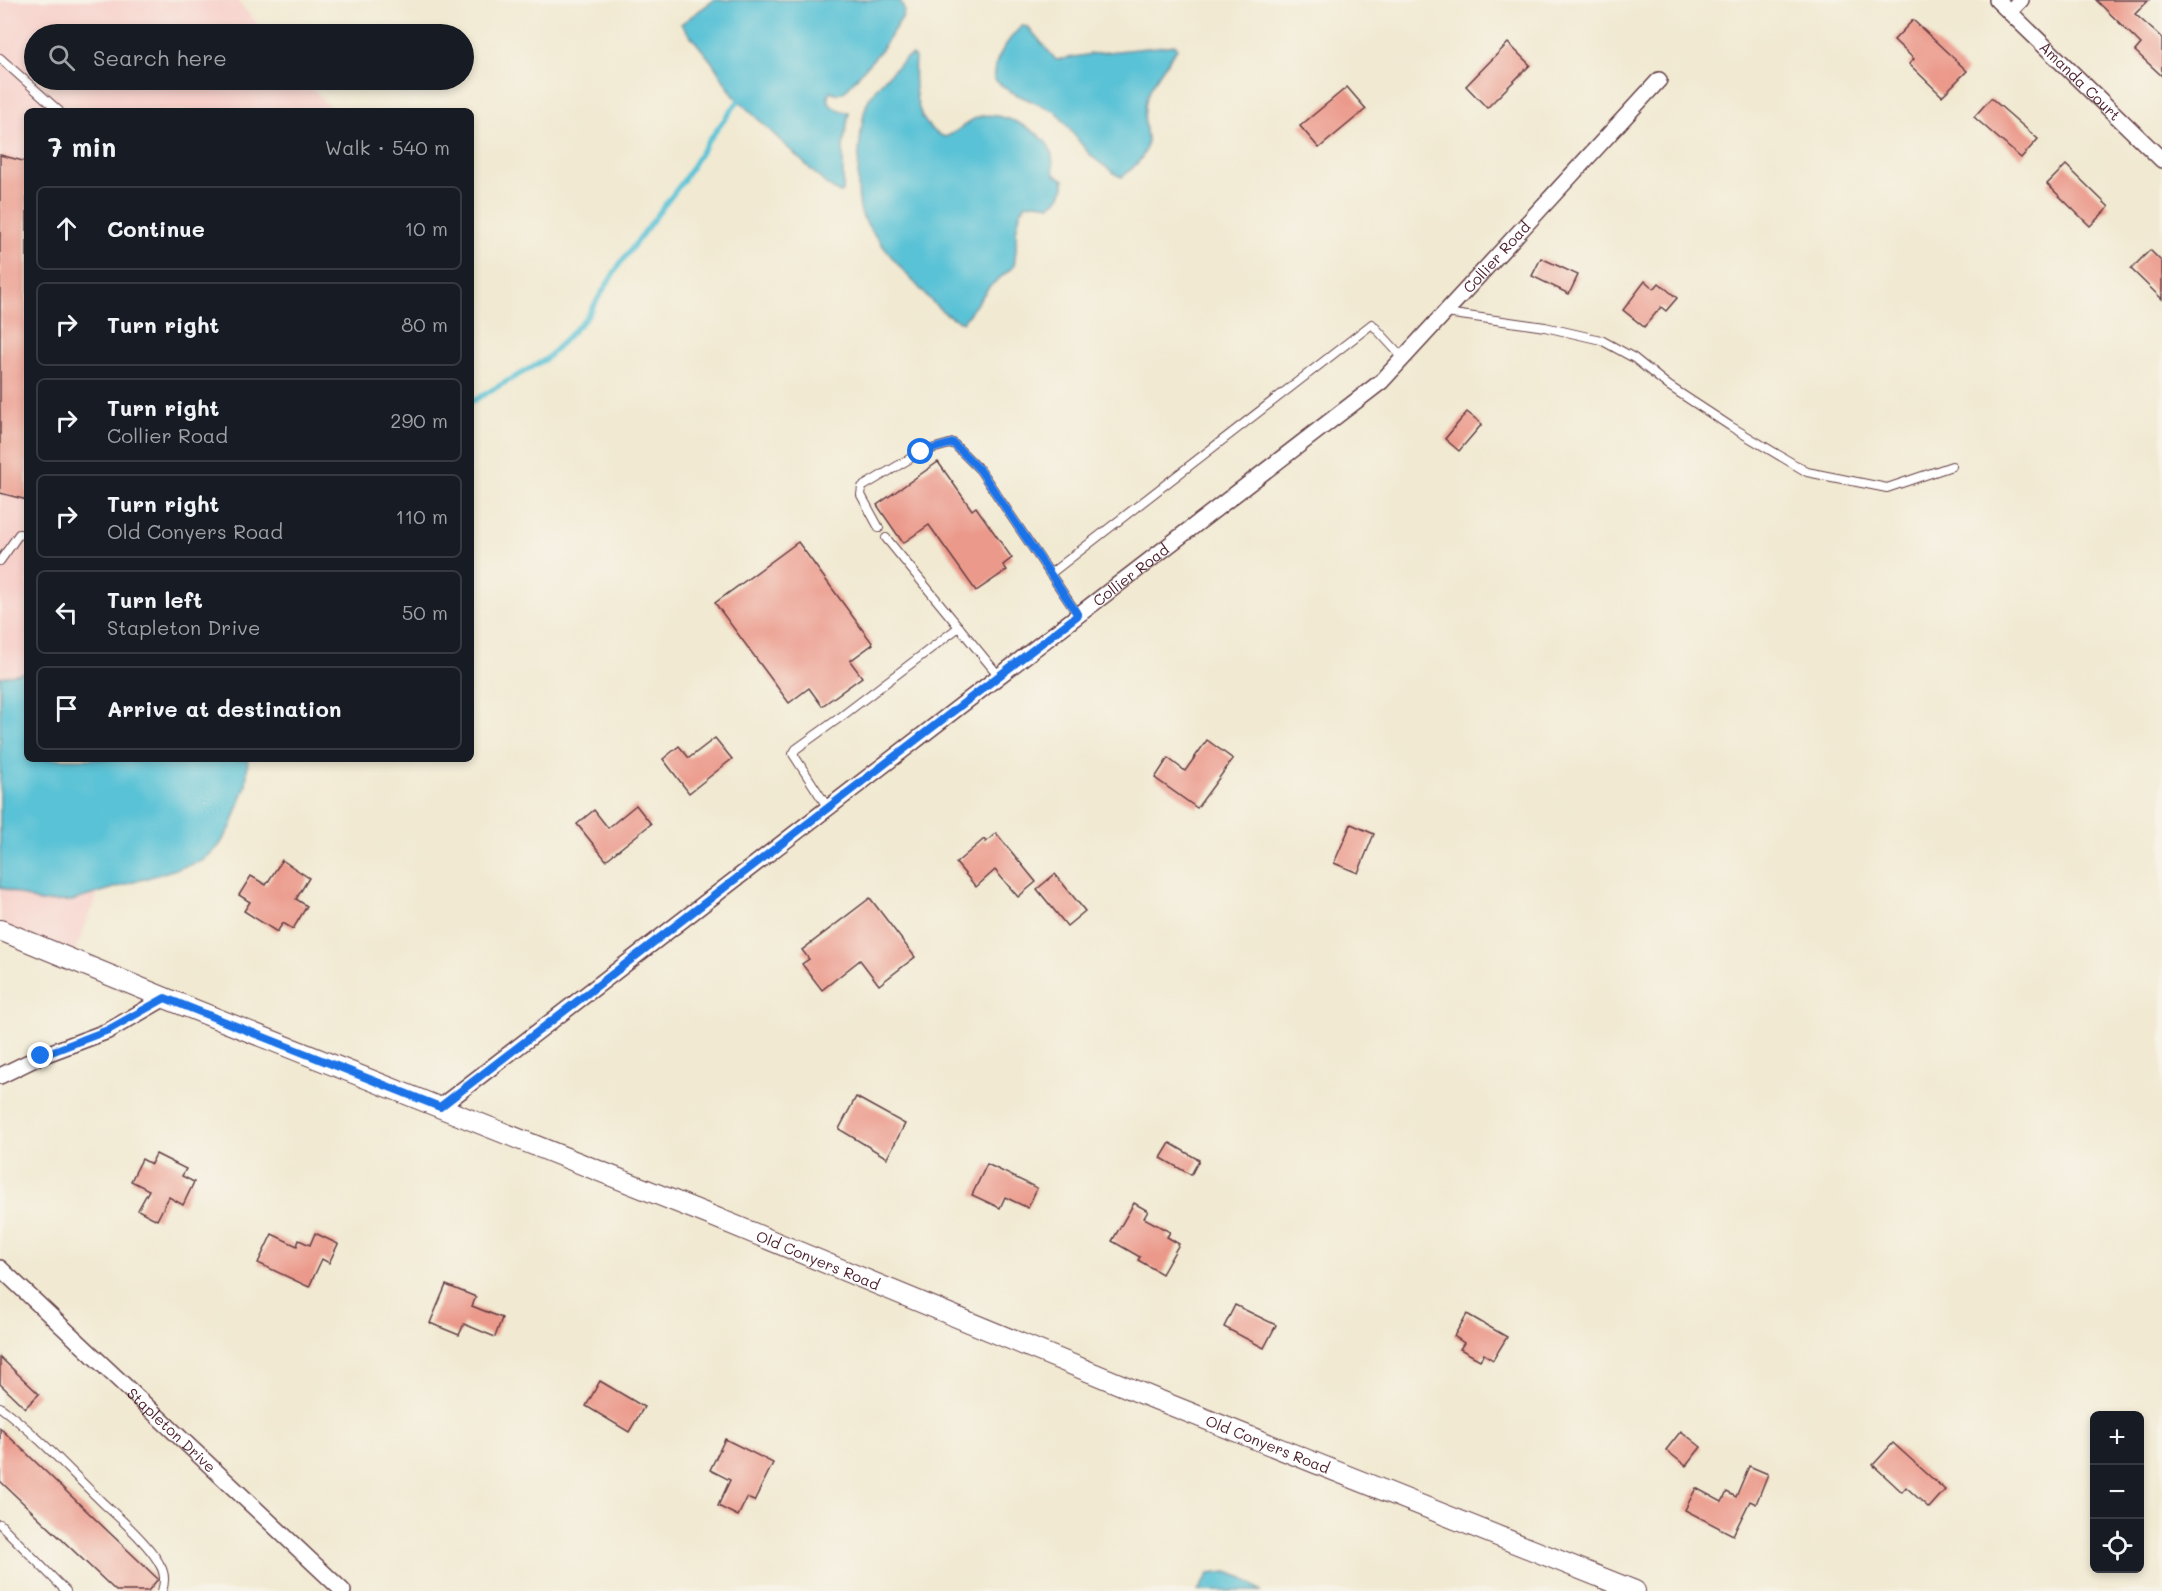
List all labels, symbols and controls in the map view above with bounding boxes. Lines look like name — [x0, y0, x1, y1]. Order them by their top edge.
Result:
search box — [24, 24, 474, 90]
street label: Amanda Court — [2035, 37, 2125, 125]
icon: search — [45, 41, 78, 74]
text: Search here — [93, 43, 227, 72]
text: 7 min — [48, 130, 116, 164]
text: Walk · 540 m — [325, 134, 450, 160]
icon: ahead — [50, 212, 83, 245]
text: Continue — [107, 214, 205, 243]
text: 10 m — [404, 215, 448, 241]
street label: Collier Road — [1458, 217, 1534, 297]
icon: right — [50, 308, 83, 341]
text: Turn right — [107, 310, 219, 339]
text: 80 m — [401, 311, 448, 337]
text: Turn right — [107, 393, 219, 422]
icon: right — [50, 404, 83, 437]
text: 290 m — [390, 407, 448, 433]
text: Collier Road — [107, 422, 228, 448]
route start — [907, 438, 933, 464]
text: Turn right — [107, 489, 219, 518]
icon: right — [50, 500, 83, 533]
text: 110 m — [395, 503, 448, 529]
text: Old Conyers Road — [107, 518, 283, 544]
street label: Collier Road — [1089, 539, 1173, 610]
text: Turn left — [107, 585, 203, 614]
icon: left — [50, 596, 83, 629]
text: 50 m — [402, 599, 448, 625]
text: Stapleton Drive — [107, 614, 260, 640]
icon: arrive — [50, 692, 83, 725]
text: Arrive at destination — [107, 694, 342, 723]
route end — [27, 1042, 53, 1068]
street label: Old Conyers Road — [753, 1225, 883, 1294]
street label: Stapleton Drive — [123, 1383, 221, 1477]
street label: Old Conyers Road — [1203, 1410, 1333, 1478]
map controls — [2090, 1411, 2144, 1573]
button: + — [2090, 1411, 2144, 1465]
button: − — [2090, 1465, 2144, 1519]
button: locate — [2090, 1519, 2144, 1573]

